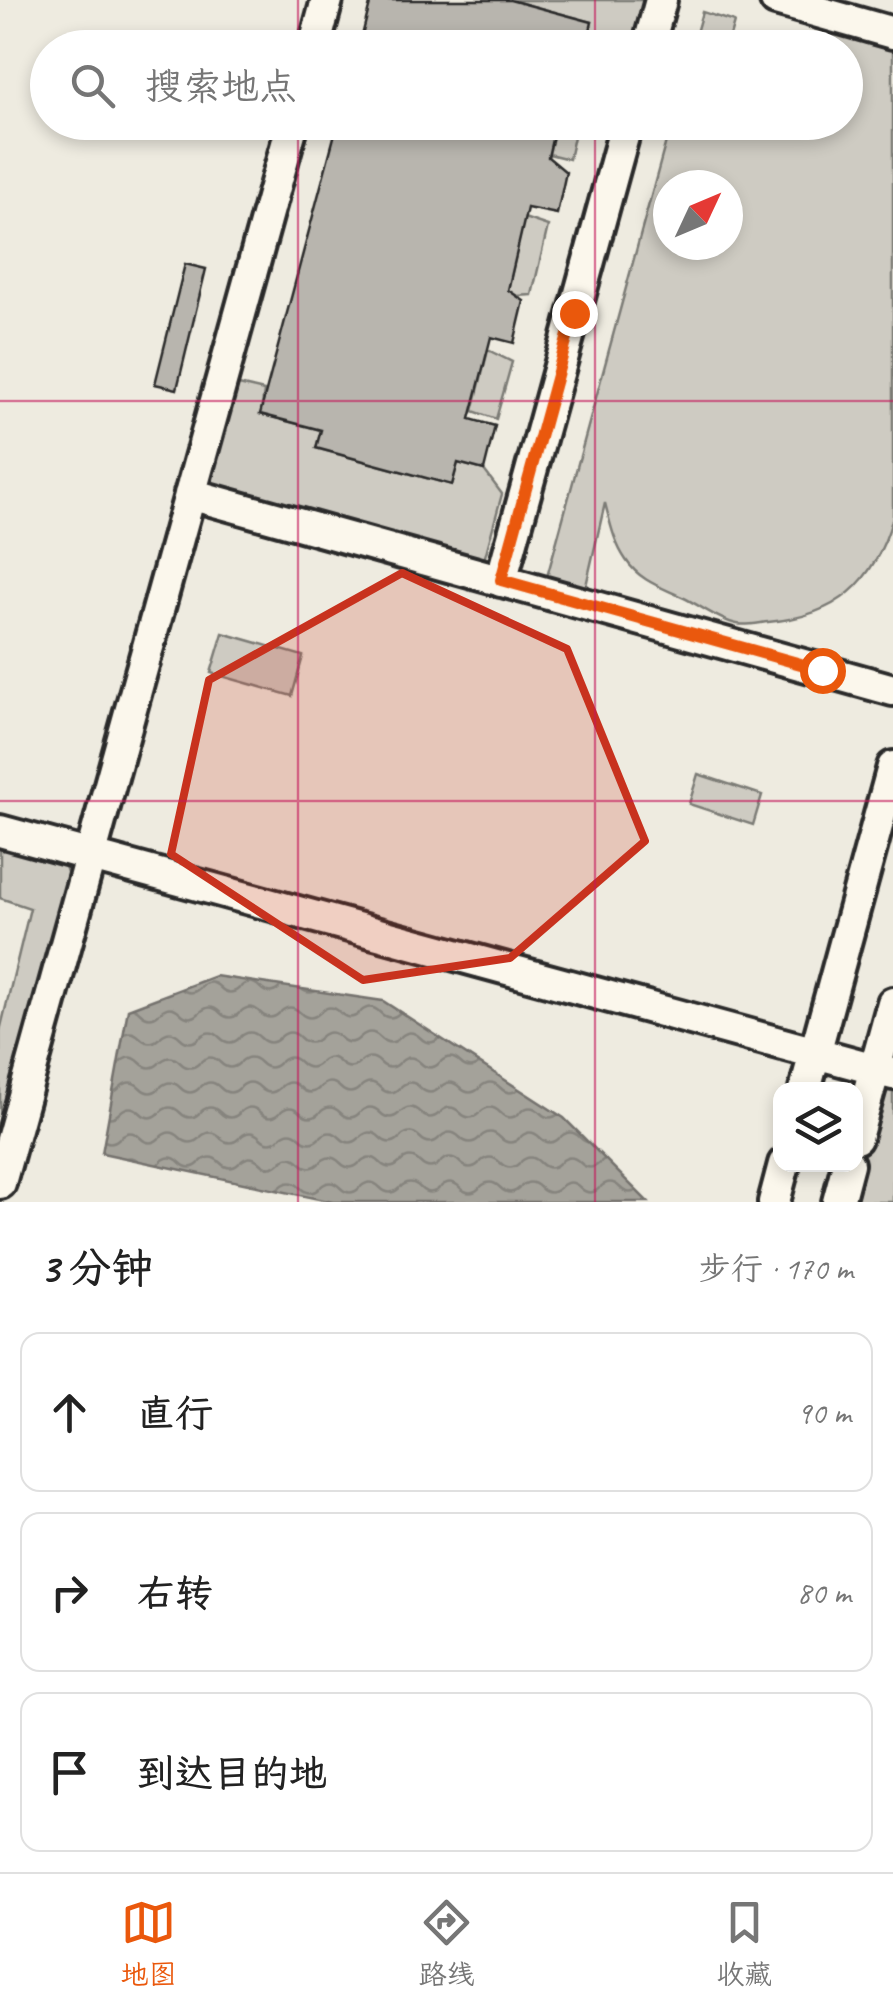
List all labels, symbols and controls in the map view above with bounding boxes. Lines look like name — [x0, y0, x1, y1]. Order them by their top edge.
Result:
search box — [30, 30, 863, 140]
icon: search — [65, 58, 120, 113]
text: 搜索地点 — [145, 63, 297, 110]
north arrow — [653, 170, 743, 260]
route end — [552, 291, 598, 337]
route start — [800, 648, 846, 694]
map controls — [773, 1082, 863, 1172]
button: layers — [773, 1082, 863, 1172]
text: 3 分钟 — [40, 1242, 153, 1295]
text: 步行 · 170 m — [699, 1248, 853, 1289]
icon: ahead — [42, 1385, 97, 1440]
text: 直行 — [137, 1390, 213, 1437]
text: 90 m — [797, 1392, 851, 1433]
icon: right — [42, 1565, 97, 1620]
text: 右转 — [137, 1570, 213, 1617]
text: 80 m — [797, 1572, 851, 1613]
icon: arrive — [42, 1745, 97, 1800]
text: 到达目的地 — [137, 1750, 327, 1797]
tab: 地图 — [121, 1895, 177, 1992]
tab: 路线 — [418, 1895, 474, 1992]
tab: 收藏 — [716, 1895, 772, 1992]

